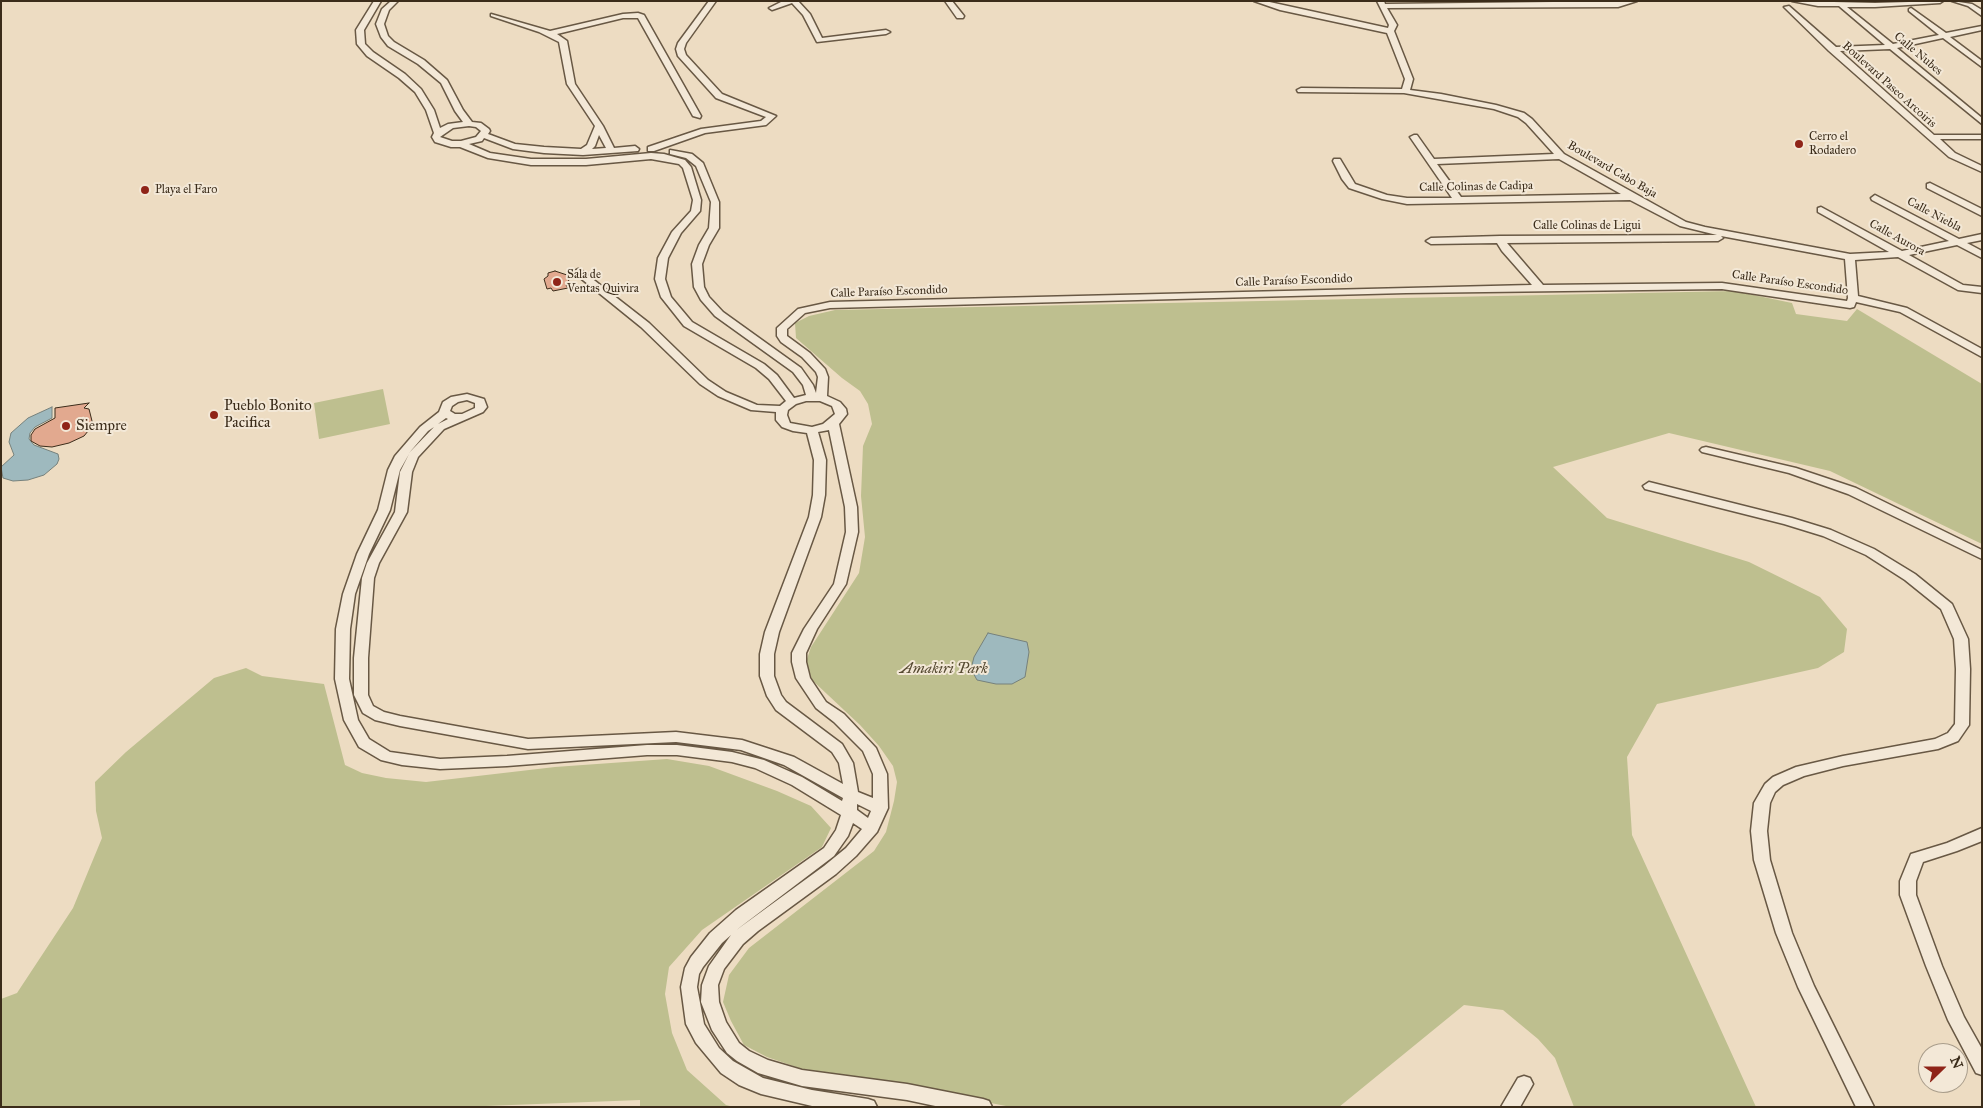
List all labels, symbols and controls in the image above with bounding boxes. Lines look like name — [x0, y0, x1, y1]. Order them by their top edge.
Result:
street label: Calle Nubes — [1891, 30, 1945, 78]
street label: Boulevard Paseo Arcoiris — [1839, 39, 1939, 131]
place label: Cerro el Rodadero — [1809, 130, 1856, 158]
street label: Boulevard Cabo Baja — [1565, 138, 1659, 202]
marker: Cerro el Rodadero — [1793, 138, 1805, 150]
street label: Calle Colinas de Cadipa — [1419, 179, 1533, 195]
place label: Playa el Faro — [155, 183, 217, 197]
marker: Playa el Faro — [139, 184, 151, 196]
street label: Calle Niebla — [1904, 195, 1964, 235]
street label: Calle Aurora — [1867, 217, 1927, 259]
street label: Calle Colinas de Ligui — [1533, 219, 1641, 233]
place label: Sala de Ventas Quivira — [567, 268, 639, 296]
street label: Calle Paraíso Escondido — [1731, 268, 1849, 298]
street label: Calle Paraíso Escondido — [1235, 272, 1353, 290]
marker: Sala de Ventas Quivira — [551, 276, 563, 288]
street label: Calle Paraíso Escondido — [830, 283, 948, 301]
place label: Pueblo Bonito Pacifica — [224, 397, 312, 432]
marker: Pueblo Bonito Pacifica — [208, 409, 220, 421]
place label: Siempre — [76, 417, 127, 435]
marker: Siempre — [60, 420, 72, 432]
park label: Amakiri Park — [900, 660, 988, 678]
north arrow — [1918, 1043, 1968, 1093]
text: N — [1946, 1054, 1967, 1071]

